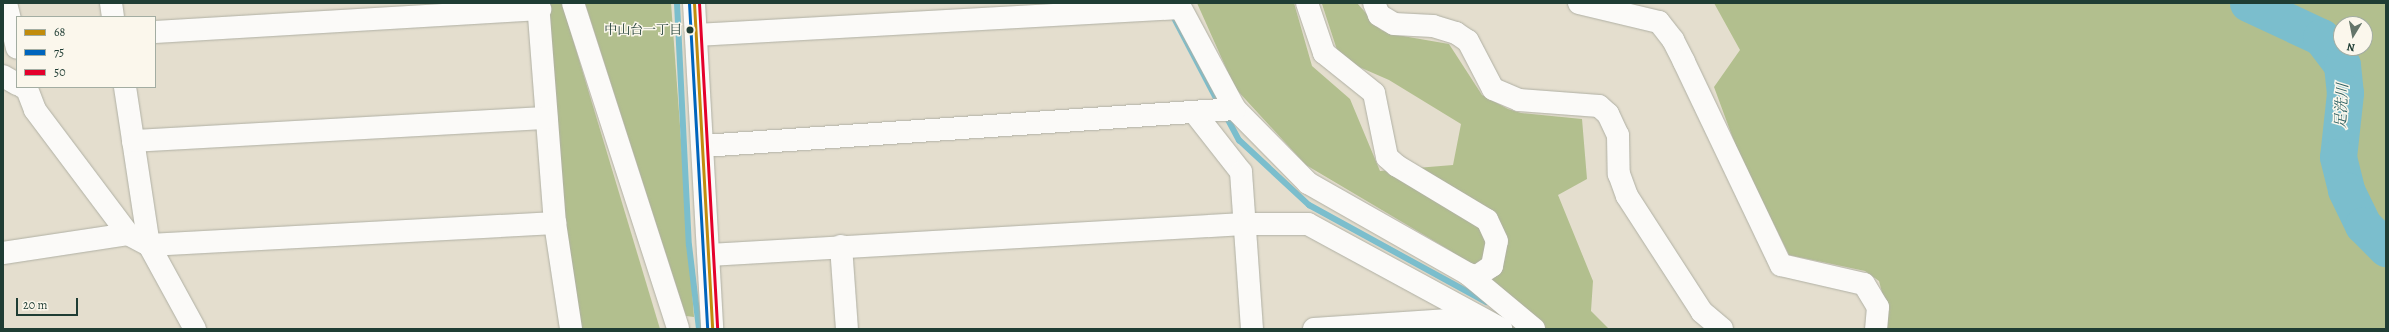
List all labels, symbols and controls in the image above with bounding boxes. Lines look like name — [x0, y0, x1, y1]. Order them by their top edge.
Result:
legend — [16, 16, 156, 88]
north arrow — [2333, 16, 2373, 56]
place label: 中山台一丁目 — [604, 22, 682, 38]
text: 68 — [54, 24, 65, 40]
marker: 中山台一丁目 — [685, 25, 695, 35]
text: N — [2346, 39, 2356, 55]
text: 75 — [54, 44, 64, 60]
text: 50 — [54, 64, 66, 80]
water label: 足洗川 — [2332, 83, 2352, 129]
scale bar — [18, 290, 80, 316]
text: 20 m — [23, 297, 47, 313]

